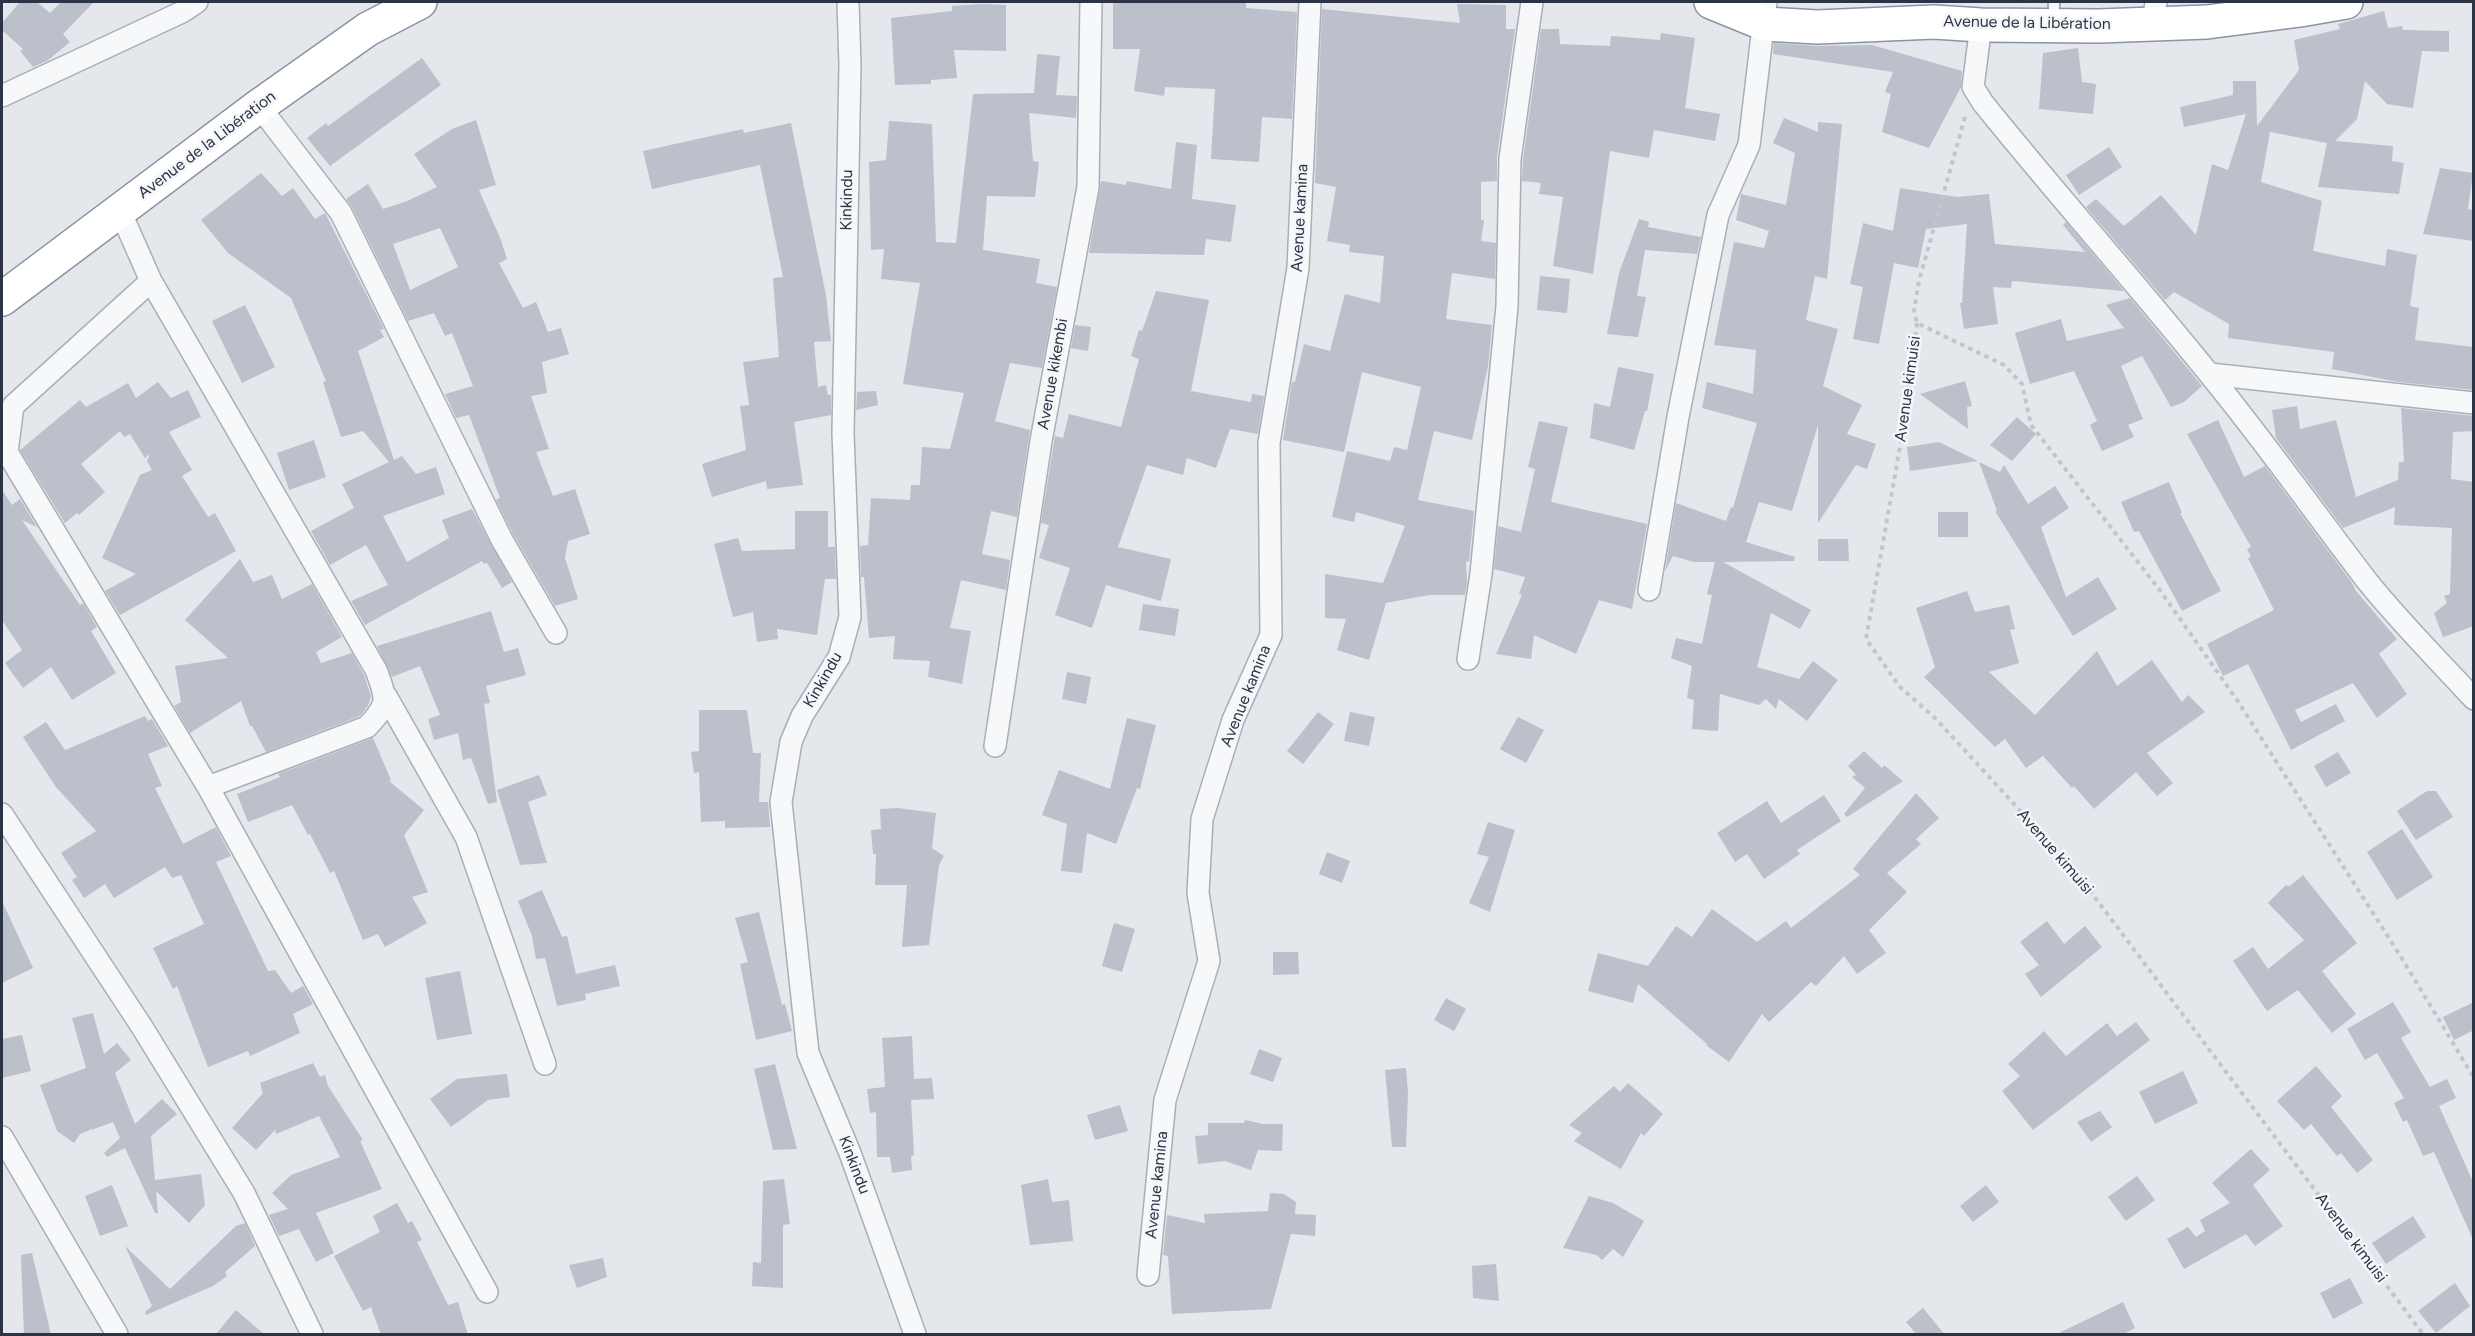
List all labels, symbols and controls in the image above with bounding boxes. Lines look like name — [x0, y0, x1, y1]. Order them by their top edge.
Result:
street label: Avenue de la Libération — [1943, 12, 2111, 34]
street label: Avenue de la Libération — [134, 87, 280, 203]
street label: Avenue kamina — [1288, 163, 1312, 273]
street label: Kinkindu — [837, 169, 857, 231]
street label: Avenue kikembi — [1034, 317, 1072, 431]
street label: Avenue kimuisi — [1891, 335, 1925, 443]
street label: Avenue kamina — [1217, 642, 1275, 750]
street label: Kinkindu — [799, 649, 847, 711]
street label: Avenue kimuisi — [2013, 805, 2097, 899]
street label: Avenue kamina — [1142, 1130, 1172, 1240]
street label: Kinkindu — [834, 1133, 874, 1197]
street label: Avenue kimuisi — [2311, 1190, 2391, 1286]

